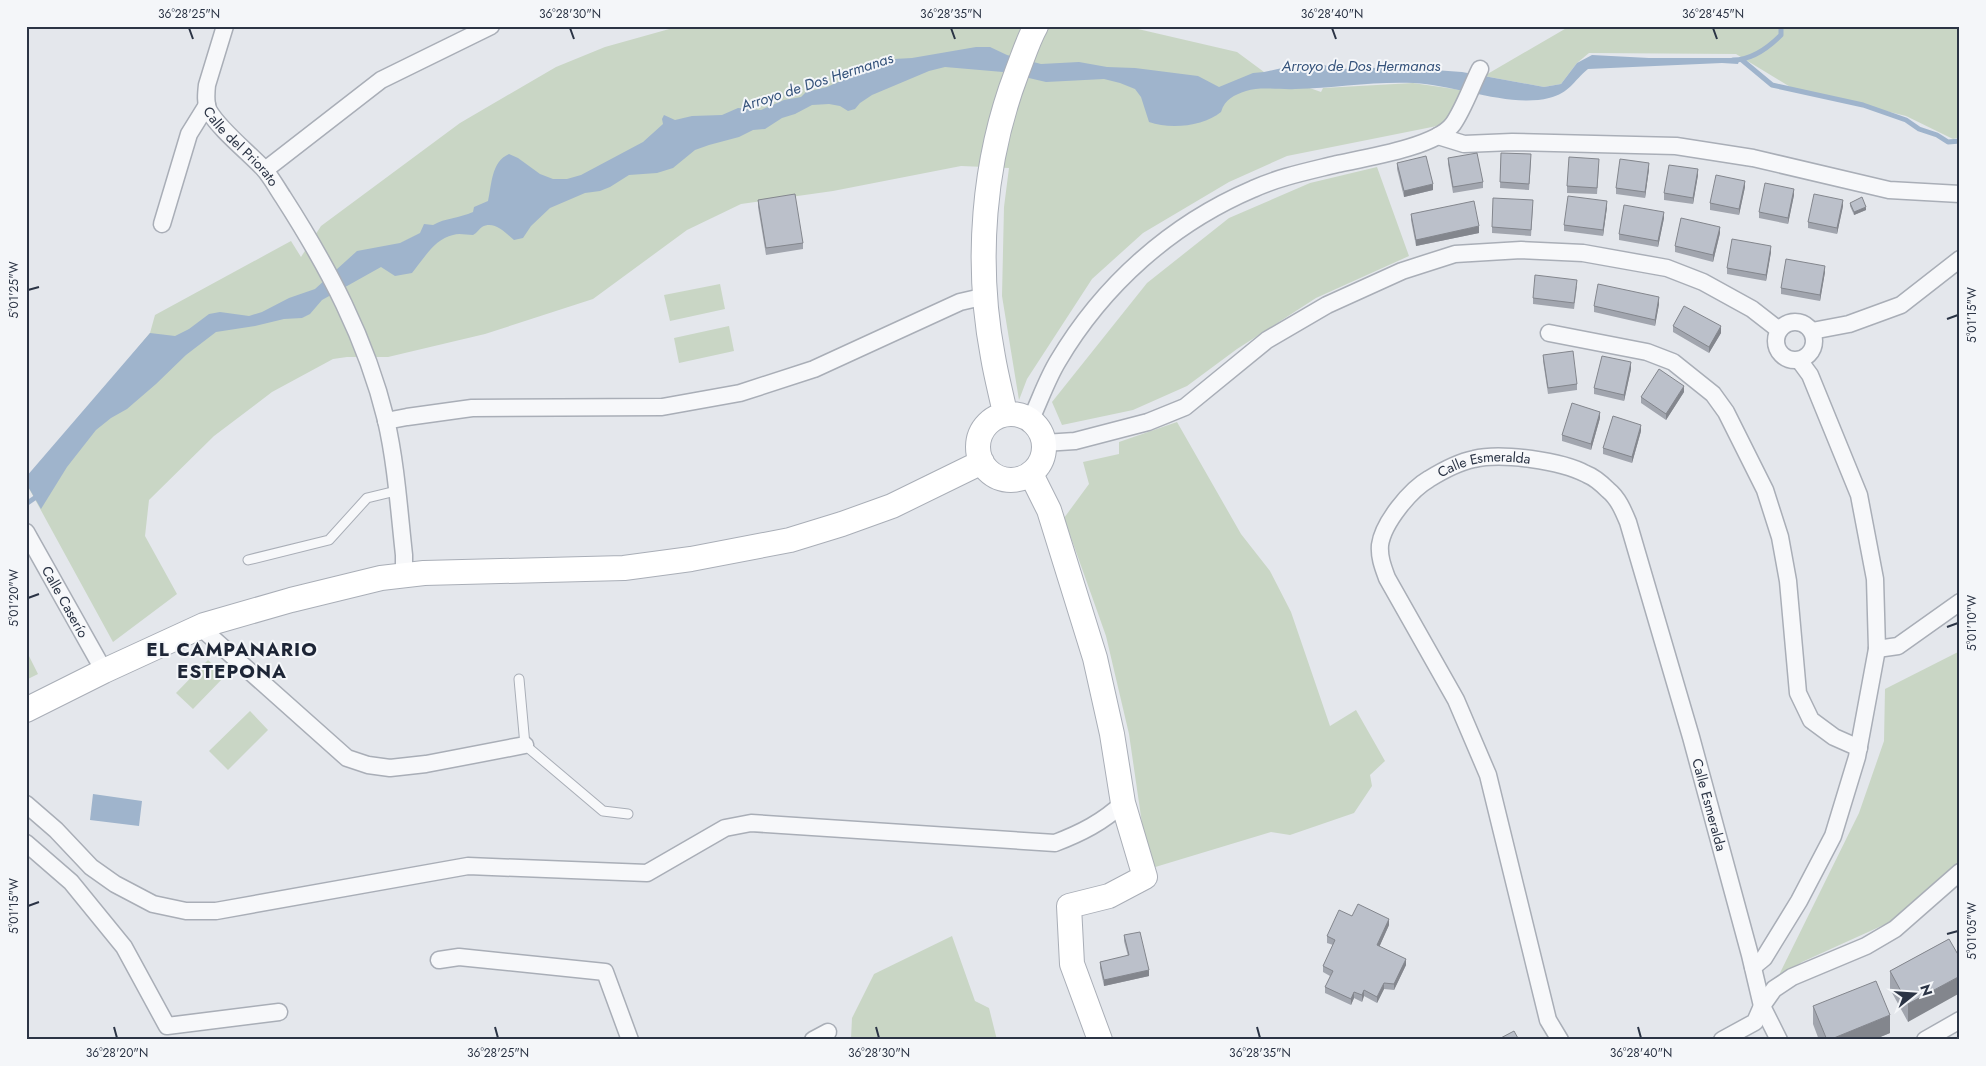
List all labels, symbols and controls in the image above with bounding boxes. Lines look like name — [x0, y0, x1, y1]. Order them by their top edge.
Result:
text: 36°28'25"N — [158, 5, 220, 23]
text: 36°28'30"N — [539, 5, 601, 23]
text: 36°28'35"N — [920, 5, 982, 23]
text: 36°28'40"N — [1301, 5, 1363, 23]
text: 36°28'45"N — [1682, 5, 1744, 23]
water label: Arroyo de Dos Hermanas — [737, 47, 896, 117]
water label: Arroyo de Dos Hermanas — [1281, 55, 1440, 77]
street label: Calle del Priorato — [199, 103, 284, 190]
text: 5°01'25"W — [5, 261, 23, 319]
text: 5°01'15"W — [1963, 287, 1981, 343]
street label: Calle Esmeralda — [1434, 447, 1532, 482]
street label: Calle Caserío — [37, 562, 93, 642]
text: 5°01'20"W — [5, 569, 23, 627]
text: 5°01'10"W — [1963, 595, 1981, 651]
district label: EL CAMPANARIO ESTEPONA — [146, 636, 318, 685]
street label: Calle Esmeralda — [1687, 756, 1731, 853]
text: 5°01'15"W — [5, 878, 23, 934]
text: 5°01'05"W — [1963, 902, 1981, 960]
north arrow — [1888, 968, 1938, 1018]
text: N — [1915, 982, 1938, 998]
text: 36°28'20"N — [86, 1044, 148, 1062]
text: 36°28'25"N — [467, 1044, 529, 1062]
text: 36°28'30"N — [848, 1044, 910, 1062]
text: 36°28'35"N — [1229, 1044, 1291, 1062]
text: 36°28'40"N — [1610, 1044, 1672, 1062]

